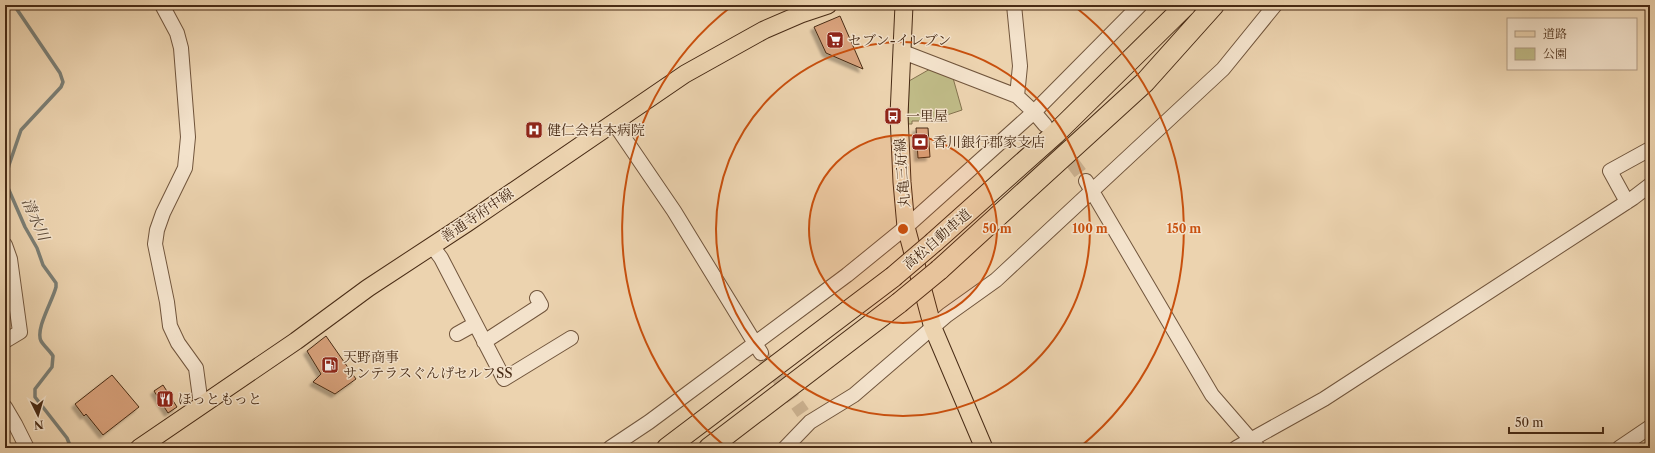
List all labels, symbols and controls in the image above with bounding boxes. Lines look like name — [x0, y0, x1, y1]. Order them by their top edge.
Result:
legend — [1507, 18, 1637, 70]
text: 道路 — [1543, 26, 1567, 41]
supermarket icon: セブン-イレブン — [825, 30, 845, 50]
place label: セブン-イレブン — [848, 31, 951, 49]
text: 公園 — [1543, 46, 1567, 61]
bus stop icon: 一里屋 — [883, 106, 903, 126]
place label: 一里屋 — [906, 107, 948, 125]
hospital icon: 健仁会岩本病院 — [524, 120, 544, 140]
place label: 健仁会岩本病院 — [547, 121, 645, 139]
bank icon: 香川銀行郡家支店 — [910, 132, 930, 152]
place label: 香川銀行郡家支店 — [933, 133, 1045, 151]
street label: 丸亀三好線 — [891, 137, 913, 209]
street label: 善通寺府中線 — [437, 184, 517, 246]
water label: 清水川 — [18, 195, 55, 245]
street label: 高松自動車道 — [899, 205, 975, 273]
text: 50 m — [982, 221, 1012, 236]
text: 100 m — [1072, 221, 1108, 236]
text: 150 m — [1167, 221, 1201, 236]
centre of rings — [896, 222, 910, 236]
place label: 天野商事 サンテラスぐんげセルフSS — [343, 348, 513, 382]
fuel station icon: 天野商事 サンテラスぐんげセルフSS — [320, 355, 340, 375]
restaurant icon: ほっともっと — [155, 389, 175, 409]
place label: ほっともっと — [178, 390, 262, 408]
north arrow — [18, 395, 58, 435]
scale bar — [1509, 409, 1603, 435]
text: 50 m — [1515, 415, 1544, 430]
text: N — [33, 418, 44, 432]

